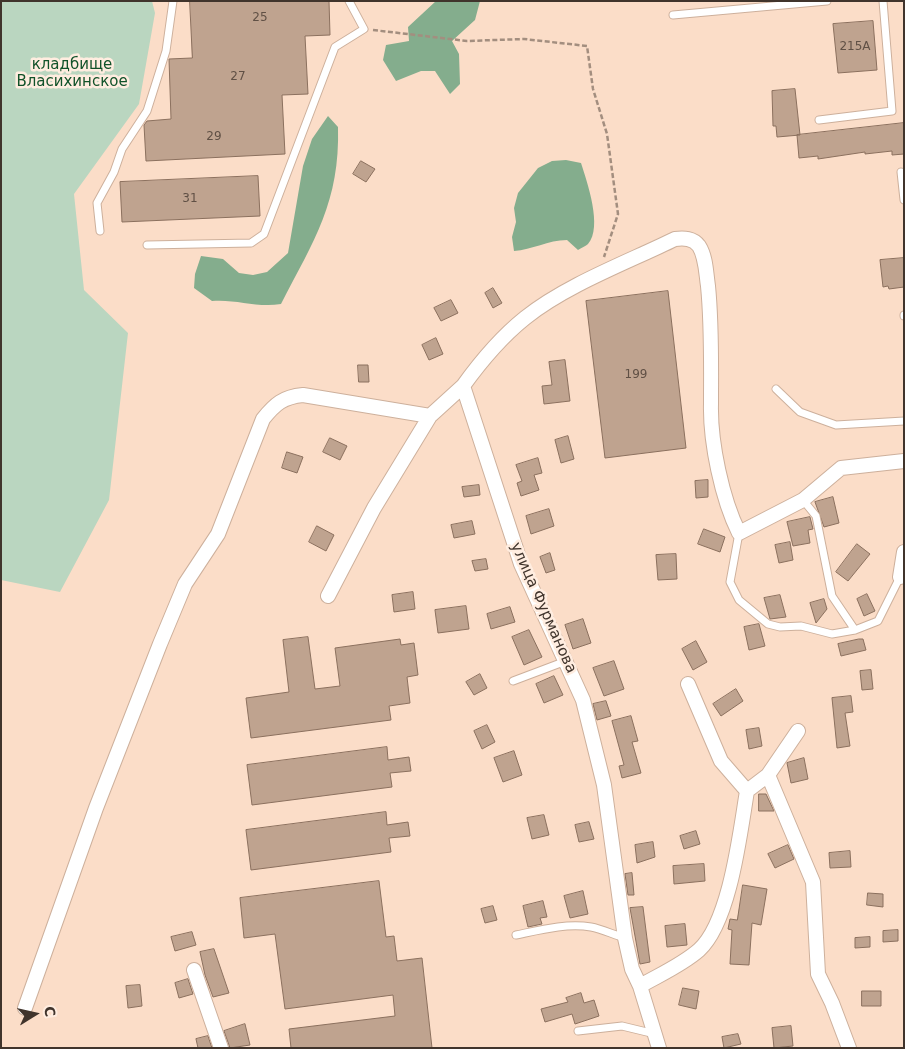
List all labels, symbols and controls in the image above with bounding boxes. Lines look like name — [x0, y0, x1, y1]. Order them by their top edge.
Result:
house number: 25 — [252, 11, 268, 25]
house number: 215А — [839, 40, 871, 54]
park label: кладбище Власихинское — [16, 56, 128, 91]
house number: 27 — [230, 70, 246, 84]
house number: 29 — [206, 130, 222, 144]
house number: 31 — [182, 192, 198, 206]
house number: 199 — [625, 368, 647, 382]
street label: улица Фурманова — [506, 540, 580, 676]
north arrow — [10, 989, 60, 1039]
text: С — [41, 1005, 59, 1018]

